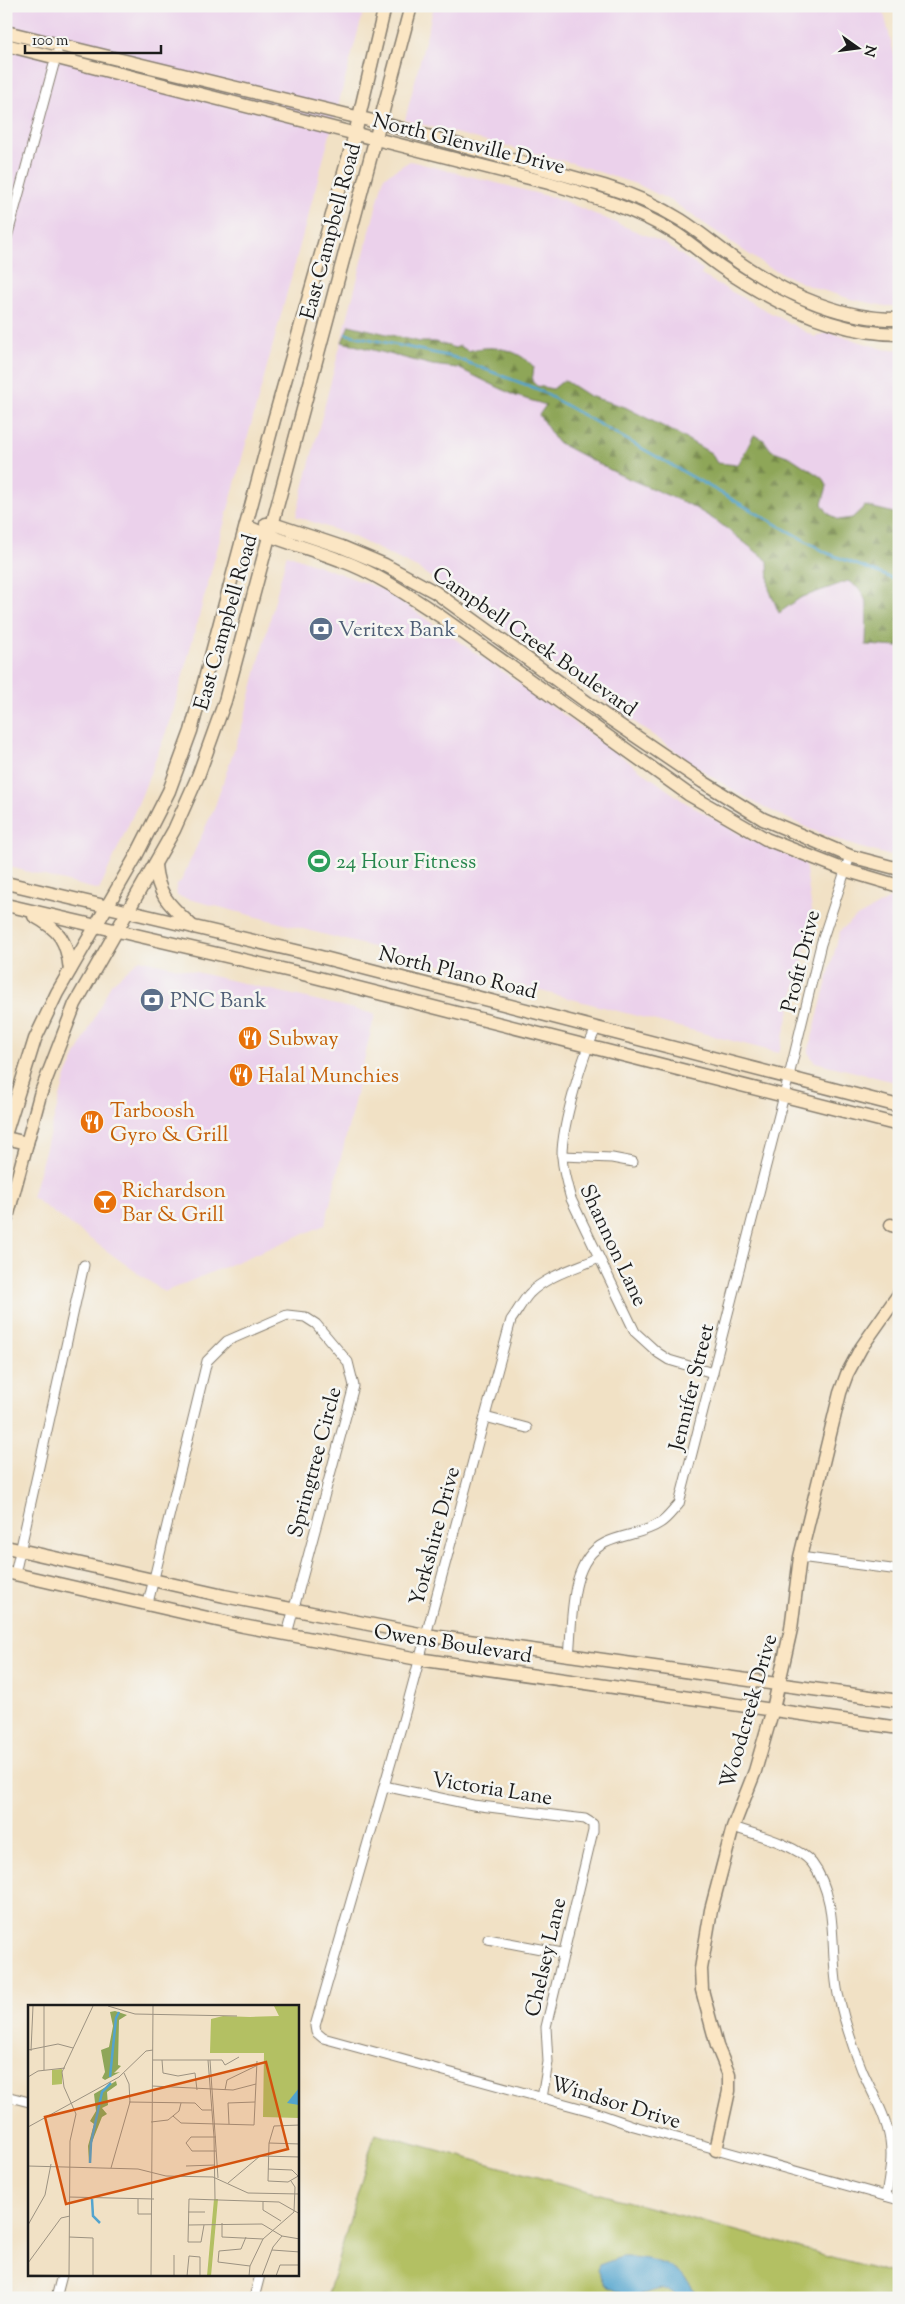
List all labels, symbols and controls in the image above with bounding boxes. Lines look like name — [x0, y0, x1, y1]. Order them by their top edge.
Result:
scale bar — [25, 22, 161, 54]
north arrow — [832, 22, 882, 72]
text: 100 m — [32, 31, 69, 52]
text: N — [858, 43, 880, 59]
street label: North Glenville Drive — [369, 107, 568, 183]
street label: East Campbell Road — [294, 140, 370, 323]
street label: East Campbell Road — [187, 531, 266, 714]
street label: Campbell Creek Boulevard — [425, 560, 643, 725]
bank icon: Veritex Bank — [308, 616, 334, 642]
place label: Veritex Bank — [338, 616, 456, 646]
sports icon: 24 Hour Fitness — [306, 848, 332, 874]
place label: 24 Hour Fitness — [336, 848, 476, 878]
street label: Profit Drive — [775, 907, 829, 1016]
street label: North Plano Road — [375, 940, 540, 1008]
bank icon: PNC Bank — [139, 987, 165, 1013]
place label: PNC Bank — [170, 987, 267, 1017]
restaurant icon: Subway — [237, 1025, 263, 1051]
place label: Subway — [268, 1025, 339, 1055]
restaurant icon: Halal Munchies — [228, 1062, 254, 1088]
place label: Halal Munchies — [258, 1062, 399, 1092]
place label: Tarboosh Gyro & Grill — [110, 1097, 229, 1151]
restaurant icon: Tarboosh Gyro & Grill — [79, 1109, 105, 1135]
place label: Richardson Bar & Grill — [122, 1177, 226, 1231]
street label: Shannon Lane — [571, 1180, 654, 1312]
bar icon: Richardson Bar & Grill — [92, 1189, 118, 1215]
street label: Jennifer Street — [662, 1321, 723, 1455]
street label: Springtree Circle — [281, 1384, 350, 1541]
street label: Yorkshire Drive — [403, 1464, 469, 1609]
street label: Owens Boulevard — [371, 1618, 534, 1672]
street label: Woodcreek Drive — [714, 1631, 786, 1792]
street label: Victoria Lane — [429, 1766, 554, 1814]
street label: Chelsey Lane — [519, 1895, 575, 2020]
inset map — [28, 2005, 299, 2276]
street label: Windsor Drive — [547, 2070, 684, 2138]

